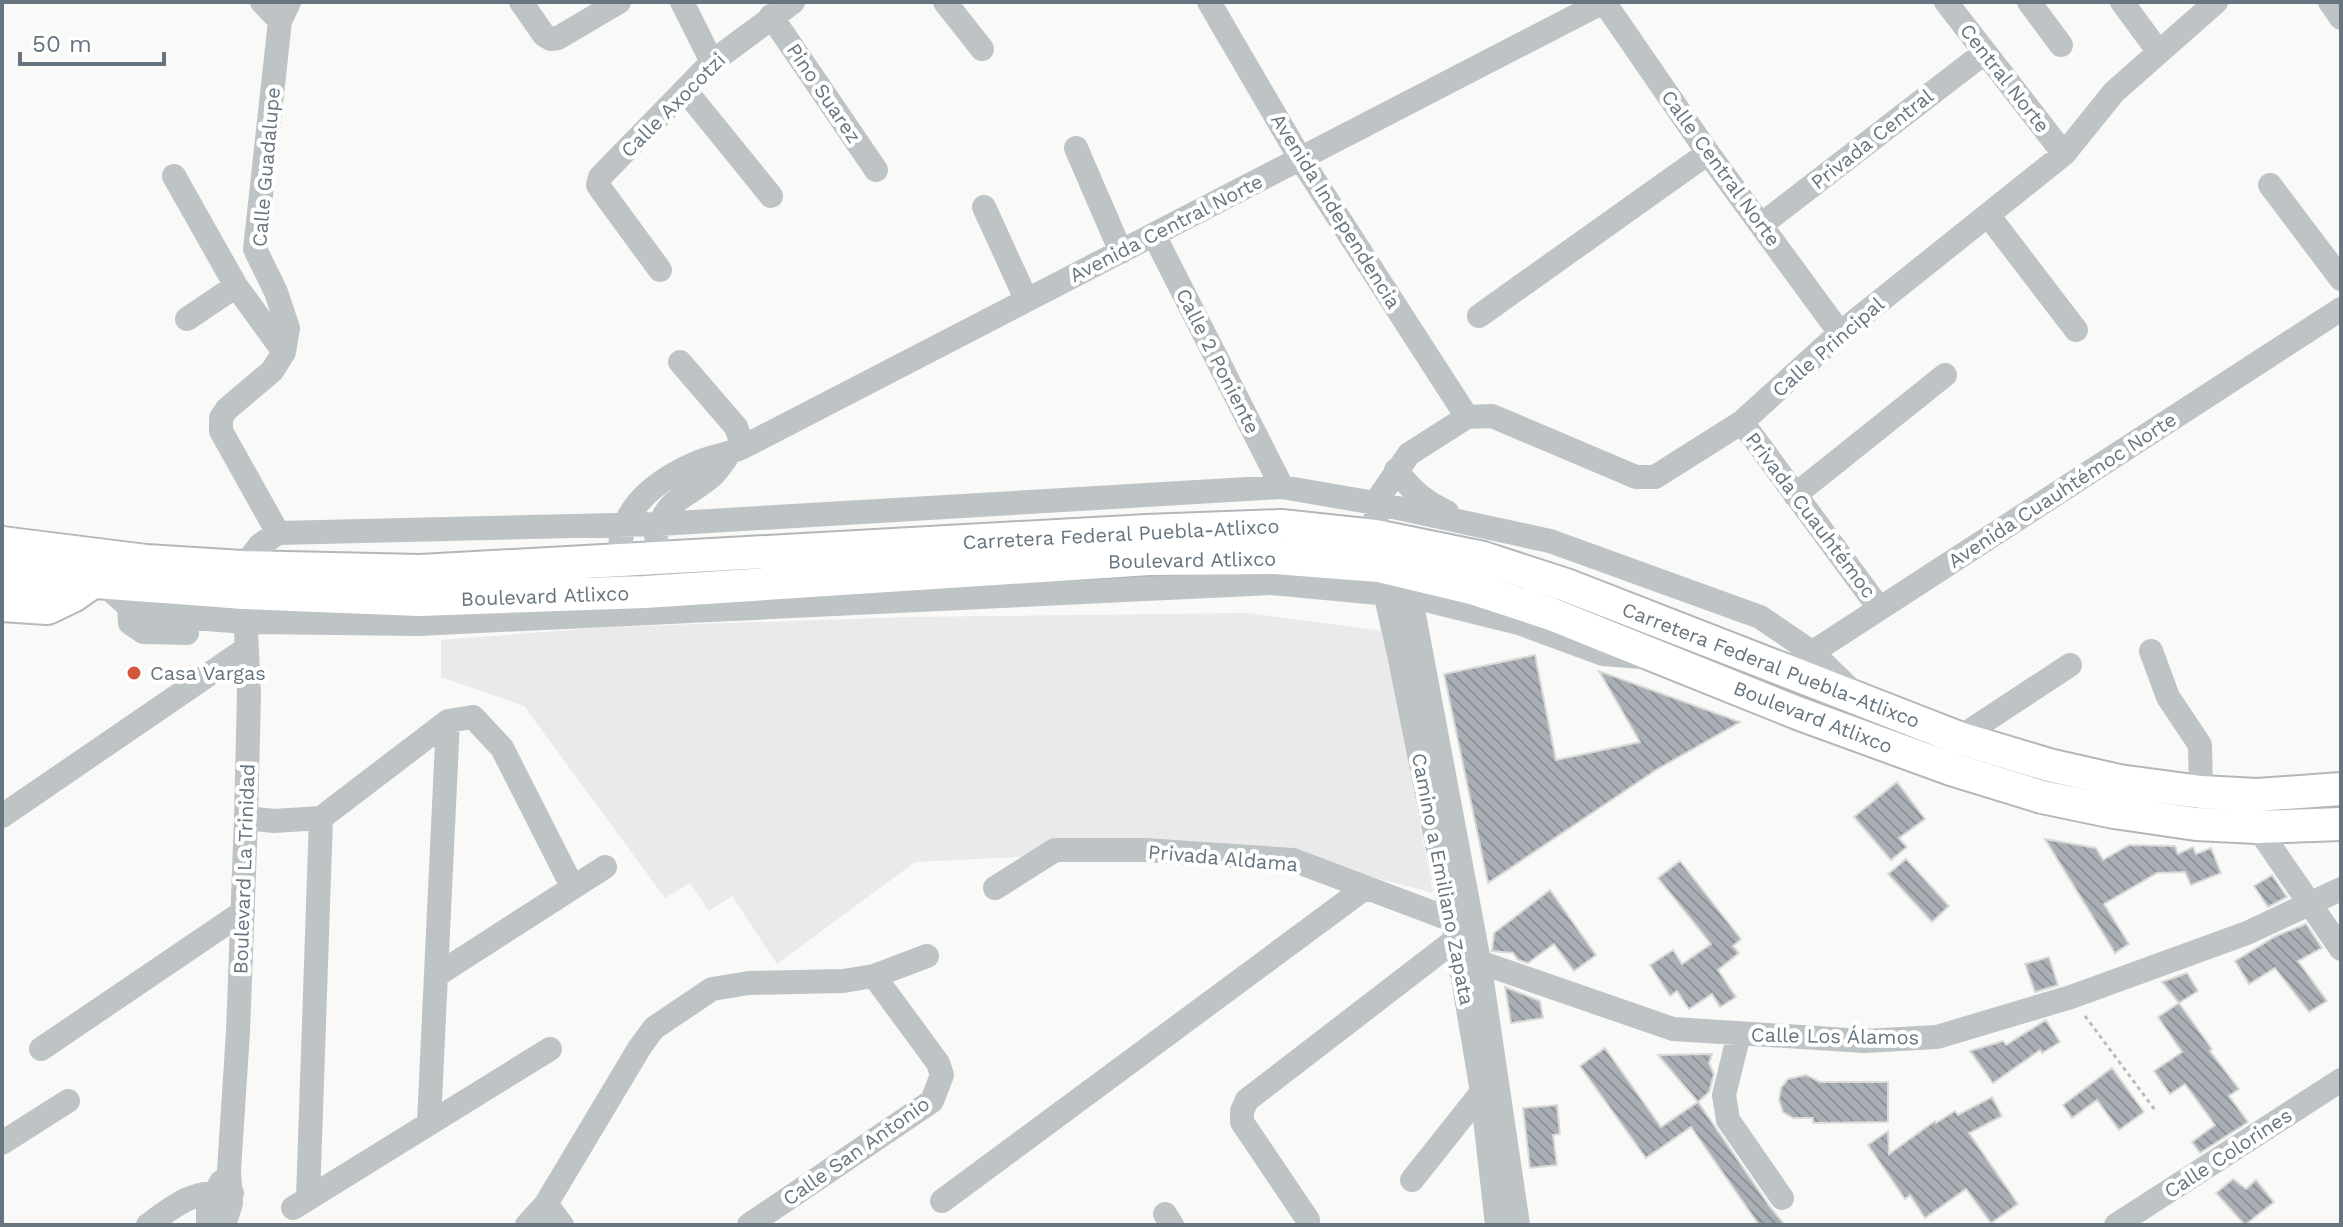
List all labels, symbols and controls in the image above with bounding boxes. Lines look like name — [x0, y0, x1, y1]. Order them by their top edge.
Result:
scale bar — [20, 16, 164, 66]
street label: Central Norte — [1955, 19, 2055, 137]
text: 50 m — [32, 30, 92, 58]
street label: Pino Suarez — [782, 39, 866, 147]
street label: Calle Axocotzi — [616, 48, 730, 162]
street label: Privada Central — [1806, 84, 1938, 194]
street label: Calle Central Norte — [1656, 85, 1786, 251]
street label: Calle Guadalupe — [247, 86, 285, 248]
street label: Avenida Independencia — [1266, 109, 1406, 313]
street label: Avenida Central Norte — [1065, 169, 1267, 287]
street label: Calle 2 Poniente — [1171, 284, 1265, 438]
street label: Calle Principal — [1767, 292, 1889, 402]
street label: Avenida Cuauhtémoc Norte — [1943, 407, 2181, 573]
street label: Privada Cuauhtémoc — [1741, 427, 1881, 603]
street label: Carretera Federal Puebla-Atlixco — [962, 514, 1280, 554]
street label: Boulevard Atlixco — [1108, 547, 1276, 573]
street label: Boulevard Atlixco — [460, 581, 630, 611]
street label: Carretera Federal Puebla-Atlixco — [1619, 597, 1923, 733]
place label: Casa Vargas — [150, 661, 266, 685]
marker: Casa Vargas — [125, 664, 143, 682]
street label: Boulevard Atlixco — [1730, 676, 1896, 758]
street label: Camino a Emiliano Zapata — [1407, 751, 1479, 1007]
street label: Boulevard La Trinidad — [228, 763, 260, 975]
street label: Privada Aldama — [1147, 840, 1299, 876]
street label: Calle Los Álamos — [1751, 1023, 1919, 1049]
street label: Calle San Antonio — [778, 1091, 934, 1211]
street label: Calle Colorines — [2160, 1103, 2296, 1203]

